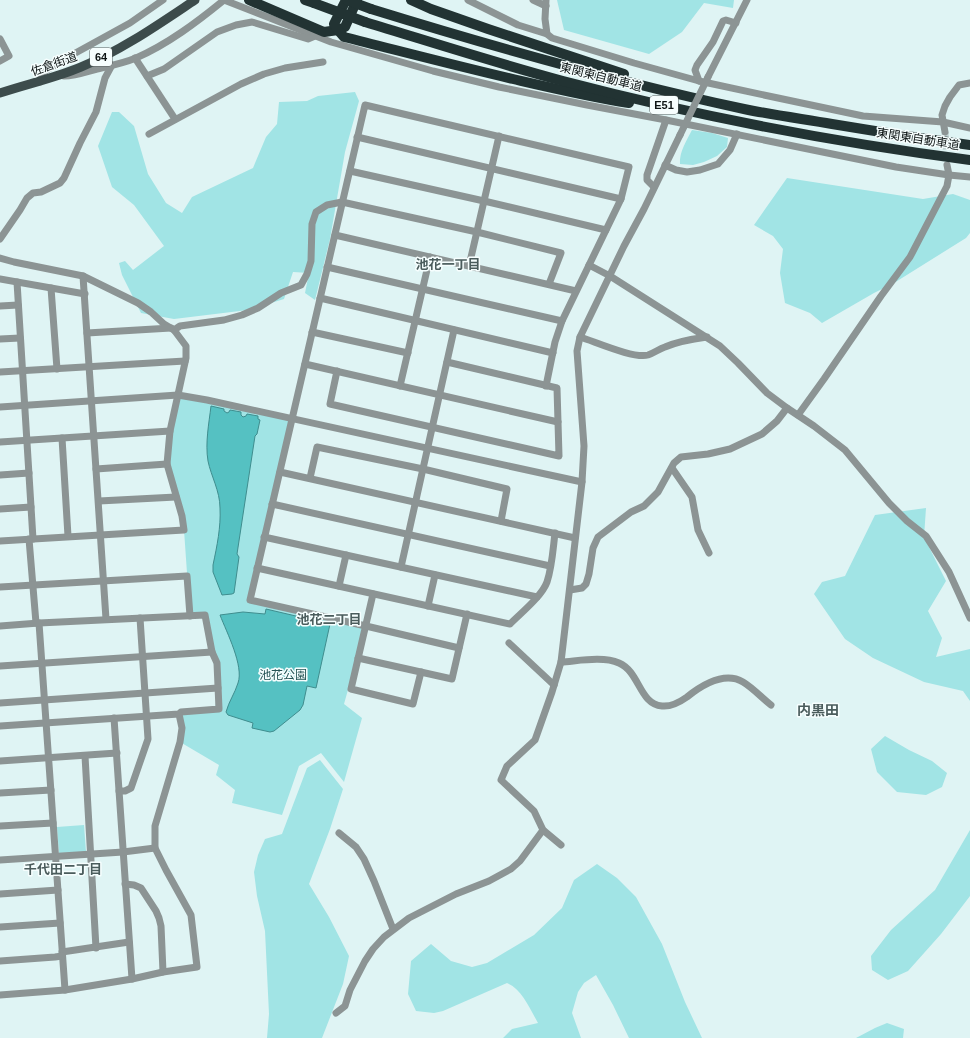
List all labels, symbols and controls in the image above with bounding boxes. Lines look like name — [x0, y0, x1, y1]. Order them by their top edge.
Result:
road number: 64 — [90, 48, 112, 66]
street label: 佐倉街道 — [29, 49, 79, 79]
street label: 東関東自動車道 — [559, 60, 643, 94]
road number: E51 — [650, 96, 678, 114]
street label: 東関東自動車道 — [875, 126, 961, 152]
district label: 池花一丁目 — [415, 257, 481, 272]
district label: 池花二丁目 — [296, 612, 362, 627]
park label: 池花公園 — [259, 668, 307, 682]
district label: 内黒田 — [797, 702, 839, 718]
district label: 千代田二丁目 — [24, 862, 102, 877]

